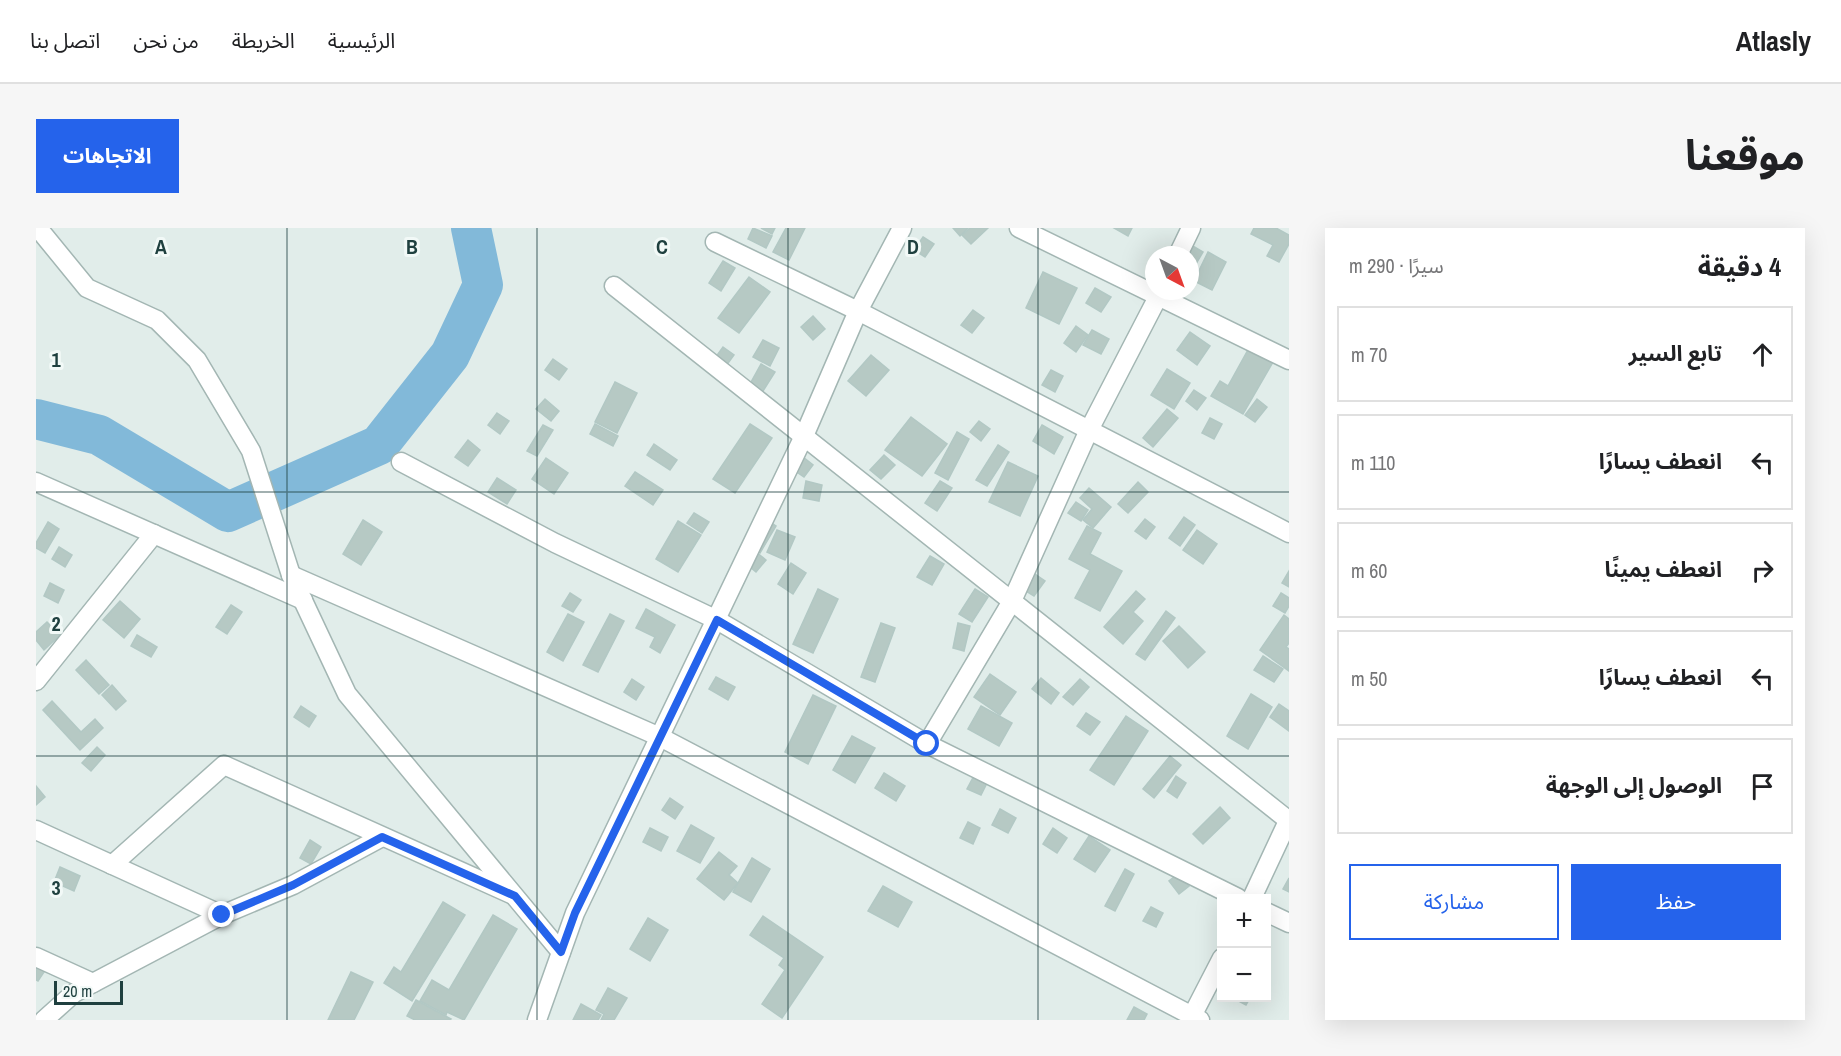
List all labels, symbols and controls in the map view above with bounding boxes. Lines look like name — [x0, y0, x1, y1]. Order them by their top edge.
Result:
text: Atlasly — [1736, 22, 1811, 60]
text: اتصل بنا — [30, 26, 100, 55]
text: من نحن — [133, 26, 199, 55]
text: الخريطة — [232, 26, 295, 55]
text: الرئيسية — [328, 26, 395, 55]
button: الاتجاهات — [36, 119, 179, 193]
text: موقعنا — [1685, 127, 1805, 183]
text: A — [155, 233, 167, 260]
text: B — [406, 233, 418, 260]
text: C — [656, 233, 668, 260]
text: D — [907, 233, 919, 260]
north arrow — [1145, 246, 1199, 300]
text: 4 دقيقة — [1698, 249, 1781, 284]
text: سيرًا · 290 m — [1349, 252, 1444, 279]
text: تابع السير — [1629, 338, 1722, 368]
icon: ahead — [1746, 338, 1779, 371]
text: 70 m — [1351, 341, 1387, 368]
text: 1 — [51, 346, 61, 373]
text: انعطف يسارًا — [1599, 446, 1722, 476]
icon: left — [1746, 446, 1779, 479]
text: 110 m — [1351, 449, 1395, 476]
text: انعطف يمينًا — [1604, 554, 1722, 584]
icon: right — [1746, 554, 1779, 587]
text: 60 m — [1351, 557, 1387, 584]
text: 2 — [51, 610, 61, 637]
text: انعطف يسارًا — [1599, 662, 1722, 692]
icon: left — [1746, 662, 1779, 695]
text: 50 m — [1351, 665, 1387, 692]
route start — [913, 730, 939, 756]
text: الوصول إلى الوجهة — [1546, 770, 1722, 800]
icon: arrive — [1746, 770, 1779, 803]
button: مشاركة — [1349, 864, 1559, 940]
button: حفظ — [1571, 864, 1781, 940]
text: 3 — [51, 874, 61, 901]
map controls — [1217, 894, 1271, 1002]
button: + — [1217, 894, 1271, 948]
route end — [208, 901, 234, 927]
button: − — [1217, 948, 1271, 1002]
scale bar — [54, 978, 123, 1006]
text: 20 m — [63, 980, 92, 1002]

